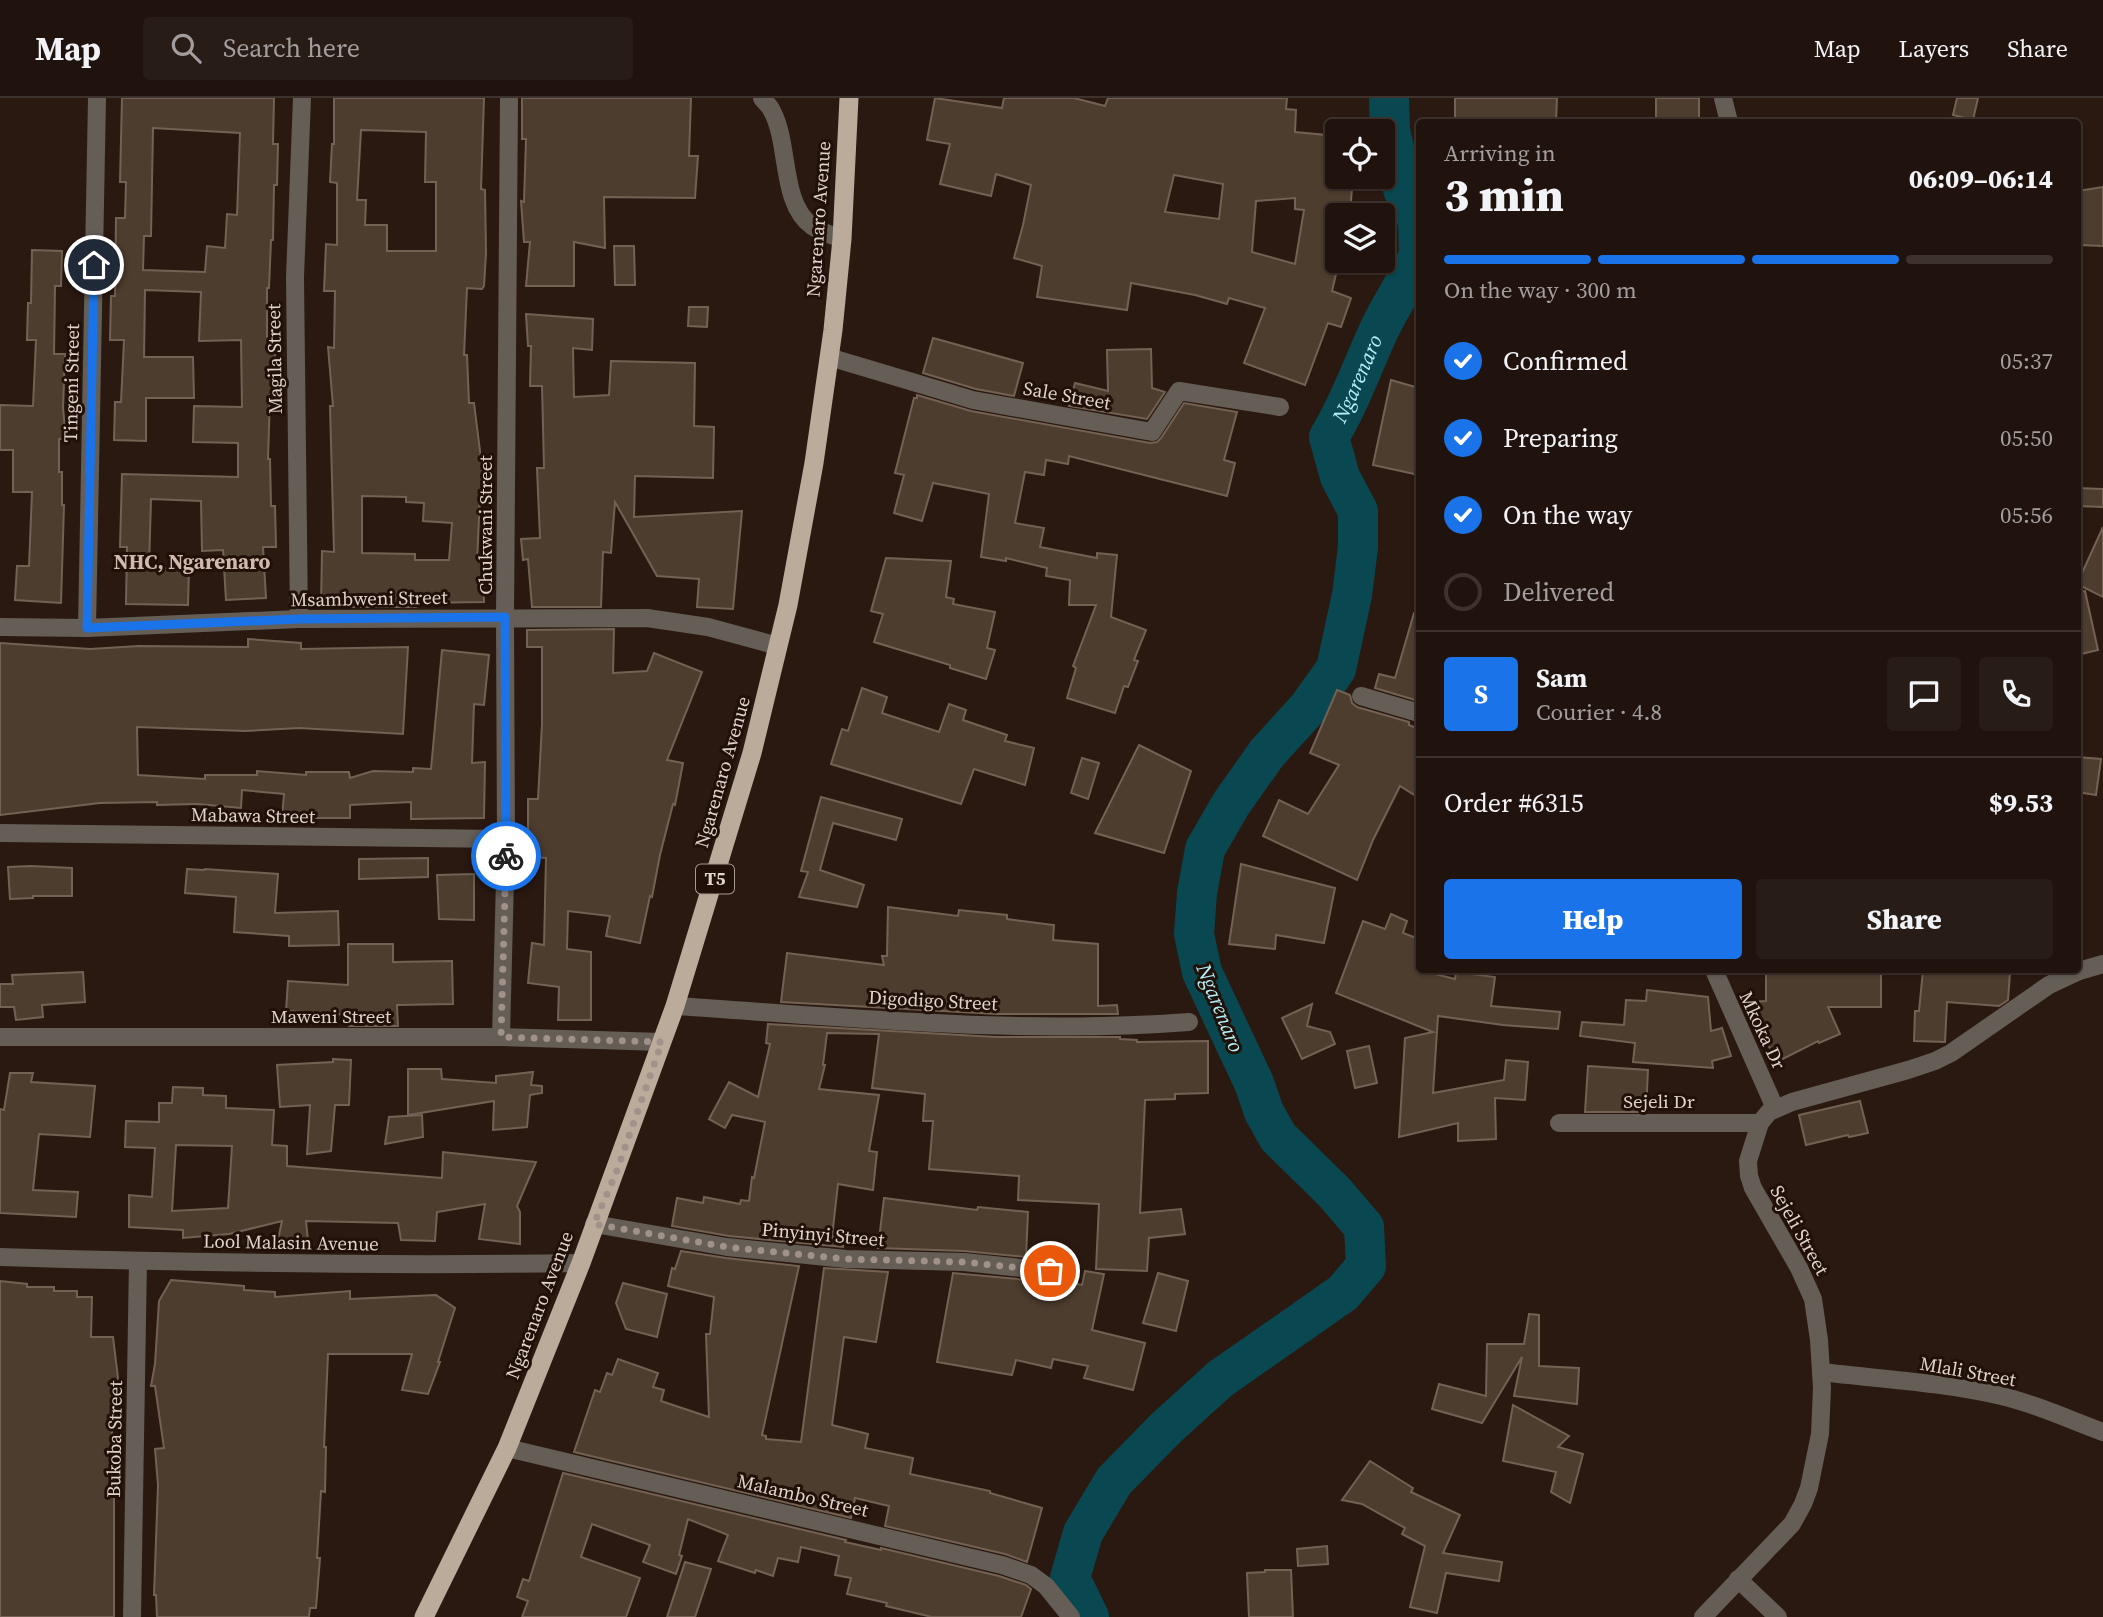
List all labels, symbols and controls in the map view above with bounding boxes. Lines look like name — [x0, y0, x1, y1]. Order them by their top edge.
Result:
search box — [143, 17, 633, 80]
text: Map — [35, 26, 101, 71]
icon: search — [167, 29, 205, 67]
text: Search here — [223, 30, 360, 66]
text: Map — [1814, 32, 1861, 65]
text: Layers — [1899, 32, 1969, 65]
text: Share — [2007, 32, 2068, 65]
map controls — [1325, 119, 1395, 273]
button: locate — [1325, 119, 1395, 189]
text: Arriving in — [1444, 137, 1556, 169]
street label: Ngarenaro Avenue — [800, 140, 836, 298]
text: 06:09–06:14 — [1909, 161, 2053, 197]
text: 3 min — [1444, 163, 1564, 226]
button: layers — [1325, 203, 1395, 273]
pin — [64, 235, 124, 295]
icon: home — [75, 246, 113, 284]
text: On the way · 300 m — [1444, 274, 1637, 306]
street label: Magila Street — [260, 303, 288, 414]
street label: Tingeni Street — [57, 323, 85, 443]
water label: Ngarenaro — [1324, 330, 1389, 428]
icon: check — [1444, 342, 1482, 380]
text: Confirmed — [1503, 343, 1628, 379]
text: 05:37 — [2000, 345, 2053, 377]
street label: Sale Street — [1021, 375, 1114, 416]
icon: check — [1444, 419, 1482, 457]
text: Preparing — [1503, 420, 1618, 456]
text: 05:50 — [2000, 422, 2053, 454]
street label: Chukwani Street — [472, 455, 498, 595]
icon: check — [1444, 496, 1482, 534]
text: On the way — [1503, 497, 1632, 533]
text: 05:56 — [2000, 499, 2053, 531]
district label: NHC, Ngarenaro — [114, 547, 271, 576]
text: Delivered — [1503, 574, 1614, 610]
street label: Msambweni Street — [290, 584, 449, 612]
button: chat — [1887, 657, 1961, 731]
button: phone — [1979, 657, 2053, 731]
text: Sam — [1536, 660, 1587, 696]
text: S — [1474, 676, 1488, 712]
street label: Ngarenaro Avenue — [688, 693, 756, 851]
text: Courier · 4.8 — [1536, 696, 1662, 728]
text: Order #6315 — [1444, 785, 1584, 821]
text: $9.53 — [1989, 785, 2053, 821]
street label: Mabawa Street — [191, 801, 316, 829]
courier — [471, 821, 541, 891]
icon: bike — [487, 837, 525, 875]
road number: T5 — [696, 864, 734, 894]
button: Help — [1444, 879, 1742, 959]
button: Share — [1756, 879, 2053, 959]
water label: Ngarenaro — [1189, 958, 1251, 1056]
street label: Digodigo Street — [868, 984, 999, 1016]
street label: Mkoka Dr — [1734, 987, 1792, 1073]
street label: Maweni Street — [271, 1003, 392, 1029]
street label: Sejeli Dr — [1623, 1088, 1695, 1114]
street label: Sejeli Street — [1765, 1180, 1836, 1280]
street label: Pinyinyi Street — [760, 1216, 886, 1252]
street label: Lool Malasin Avenue — [203, 1227, 379, 1257]
street label: Ngarenaro Avenue — [499, 1227, 579, 1383]
pin — [1020, 1241, 1080, 1301]
icon: bag — [1031, 1252, 1069, 1290]
street label: Mlali Street — [1918, 1350, 2019, 1392]
street label: Bukoba Street — [100, 1379, 128, 1498]
street label: Malambo Street — [735, 1467, 872, 1523]

